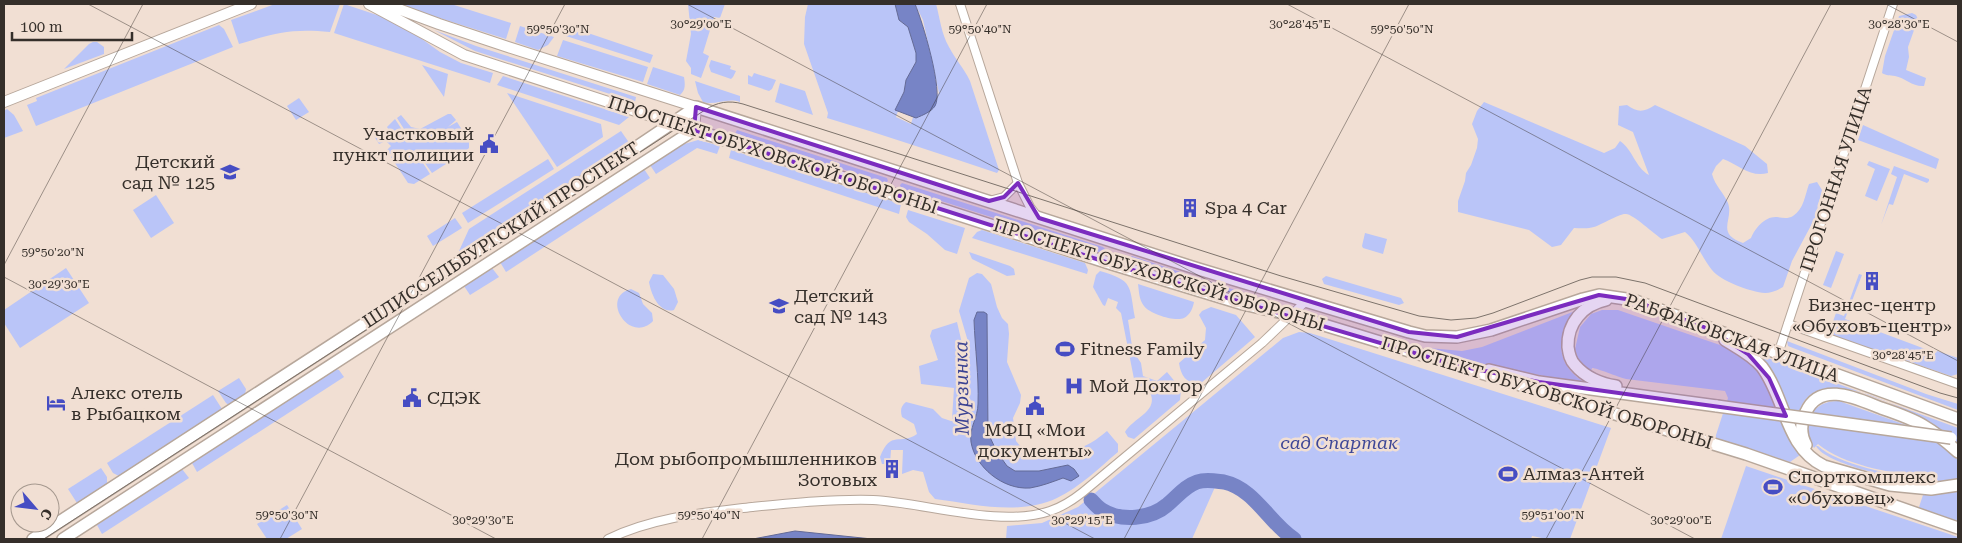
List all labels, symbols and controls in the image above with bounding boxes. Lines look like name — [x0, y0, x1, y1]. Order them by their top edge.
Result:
scale bar — [12, 10, 132, 42]
text: 30°29'00"E — [670, 17, 732, 31]
text: 30°28'45"E — [1269, 17, 1331, 31]
text: 30°28'30"E — [1868, 17, 1930, 31]
text: 100 m — [20, 18, 63, 36]
text: 59°50'30"N — [526, 22, 590, 36]
text: 59°50'40"N — [948, 22, 1012, 36]
text: 59°50'50"N — [1370, 22, 1434, 36]
street label: ПРОГОННАЯ УЛИЦА — [1796, 83, 1876, 274]
street label: ПРОСПЕКТ ОБУХОВСКОЙ ОБОРОНЫ — [606, 91, 941, 218]
place label: Участковый пункт полиции — [333, 123, 474, 165]
public building icon: Участковый пункт полиции — [478, 133, 500, 155]
street label: ШЛИССЕЛЬБУРГСКИЙ ПРОСПЕКТ — [359, 137, 643, 332]
place label: Детский сад № 125 — [122, 151, 215, 193]
school or university icon: Детский сад № 125 — [219, 161, 241, 183]
building icon: Spa 4 Car — [1179, 197, 1201, 219]
place label: Spa 4 Car — [1205, 197, 1287, 218]
street label: ПРОСПЕКТ ОБУХОВСКОЙ ОБОРОНЫ — [991, 214, 1327, 335]
text: 59°50'20"N — [21, 245, 85, 259]
building icon: Бизнес-центр «Обуховъ-центр» — [1861, 270, 1883, 292]
text: 30°29'30"E — [28, 277, 90, 291]
place label: Детский сад № 143 — [794, 285, 887, 327]
street label: РАБФАКОВСКАЯ УЛИЦА — [1622, 289, 1842, 386]
place label: Бизнес-центр «Обуховъ-центр» — [1792, 294, 1952, 336]
school or university icon: Детский сад № 143 — [768, 295, 790, 317]
street label: ПРОСПЕКТ ОБУХОВСКОЙ ОБОРОНЫ — [1379, 332, 1715, 453]
sports icon: Fitness Family — [1054, 338, 1076, 360]
place label: Fitness Family — [1080, 338, 1205, 359]
water label: Мурзинка — [949, 341, 974, 436]
text: 30°28'45"E — [1872, 348, 1934, 362]
hospital icon: Мой Доктор — [1063, 375, 1085, 397]
place label: Мой Доктор — [1089, 375, 1203, 396]
place label: Алекс отель в Рыбацком — [71, 382, 183, 424]
public building icon: СДЭК — [401, 387, 423, 409]
place label: СДЭК — [427, 387, 481, 408]
hotel icon: Алекс отель в Рыбацком — [45, 392, 67, 414]
public building icon: МФЦ «Мои документы» — [1024, 395, 1046, 417]
place label: МФЦ «Мои документы» — [978, 419, 1092, 461]
park label: сад Спартак — [1280, 432, 1398, 453]
place label: Дом рыбопромышленников Зотовых — [615, 448, 878, 490]
building icon: Дом рыбопромышленников Зотовых — [881, 458, 903, 480]
sports icon: Алмаз-Антей — [1497, 463, 1519, 485]
place label: Алмаз-Антей — [1523, 463, 1645, 484]
place label: Спорткомплекс «Обуховец» — [1788, 466, 1936, 508]
sports icon: Спорткомплекс «Обуховец» — [1762, 476, 1784, 498]
north arrow — [10, 483, 60, 533]
text: С — [37, 506, 56, 522]
text: 59°50'30"N — [255, 508, 319, 522]
text: 59°50'40"N — [677, 508, 741, 522]
text: 59°51'00"N — [1521, 508, 1585, 522]
text: 30°29'30"E — [452, 513, 514, 527]
text: 30°29'15"E — [1051, 513, 1113, 527]
text: 30°29'00"E — [1650, 513, 1712, 527]

